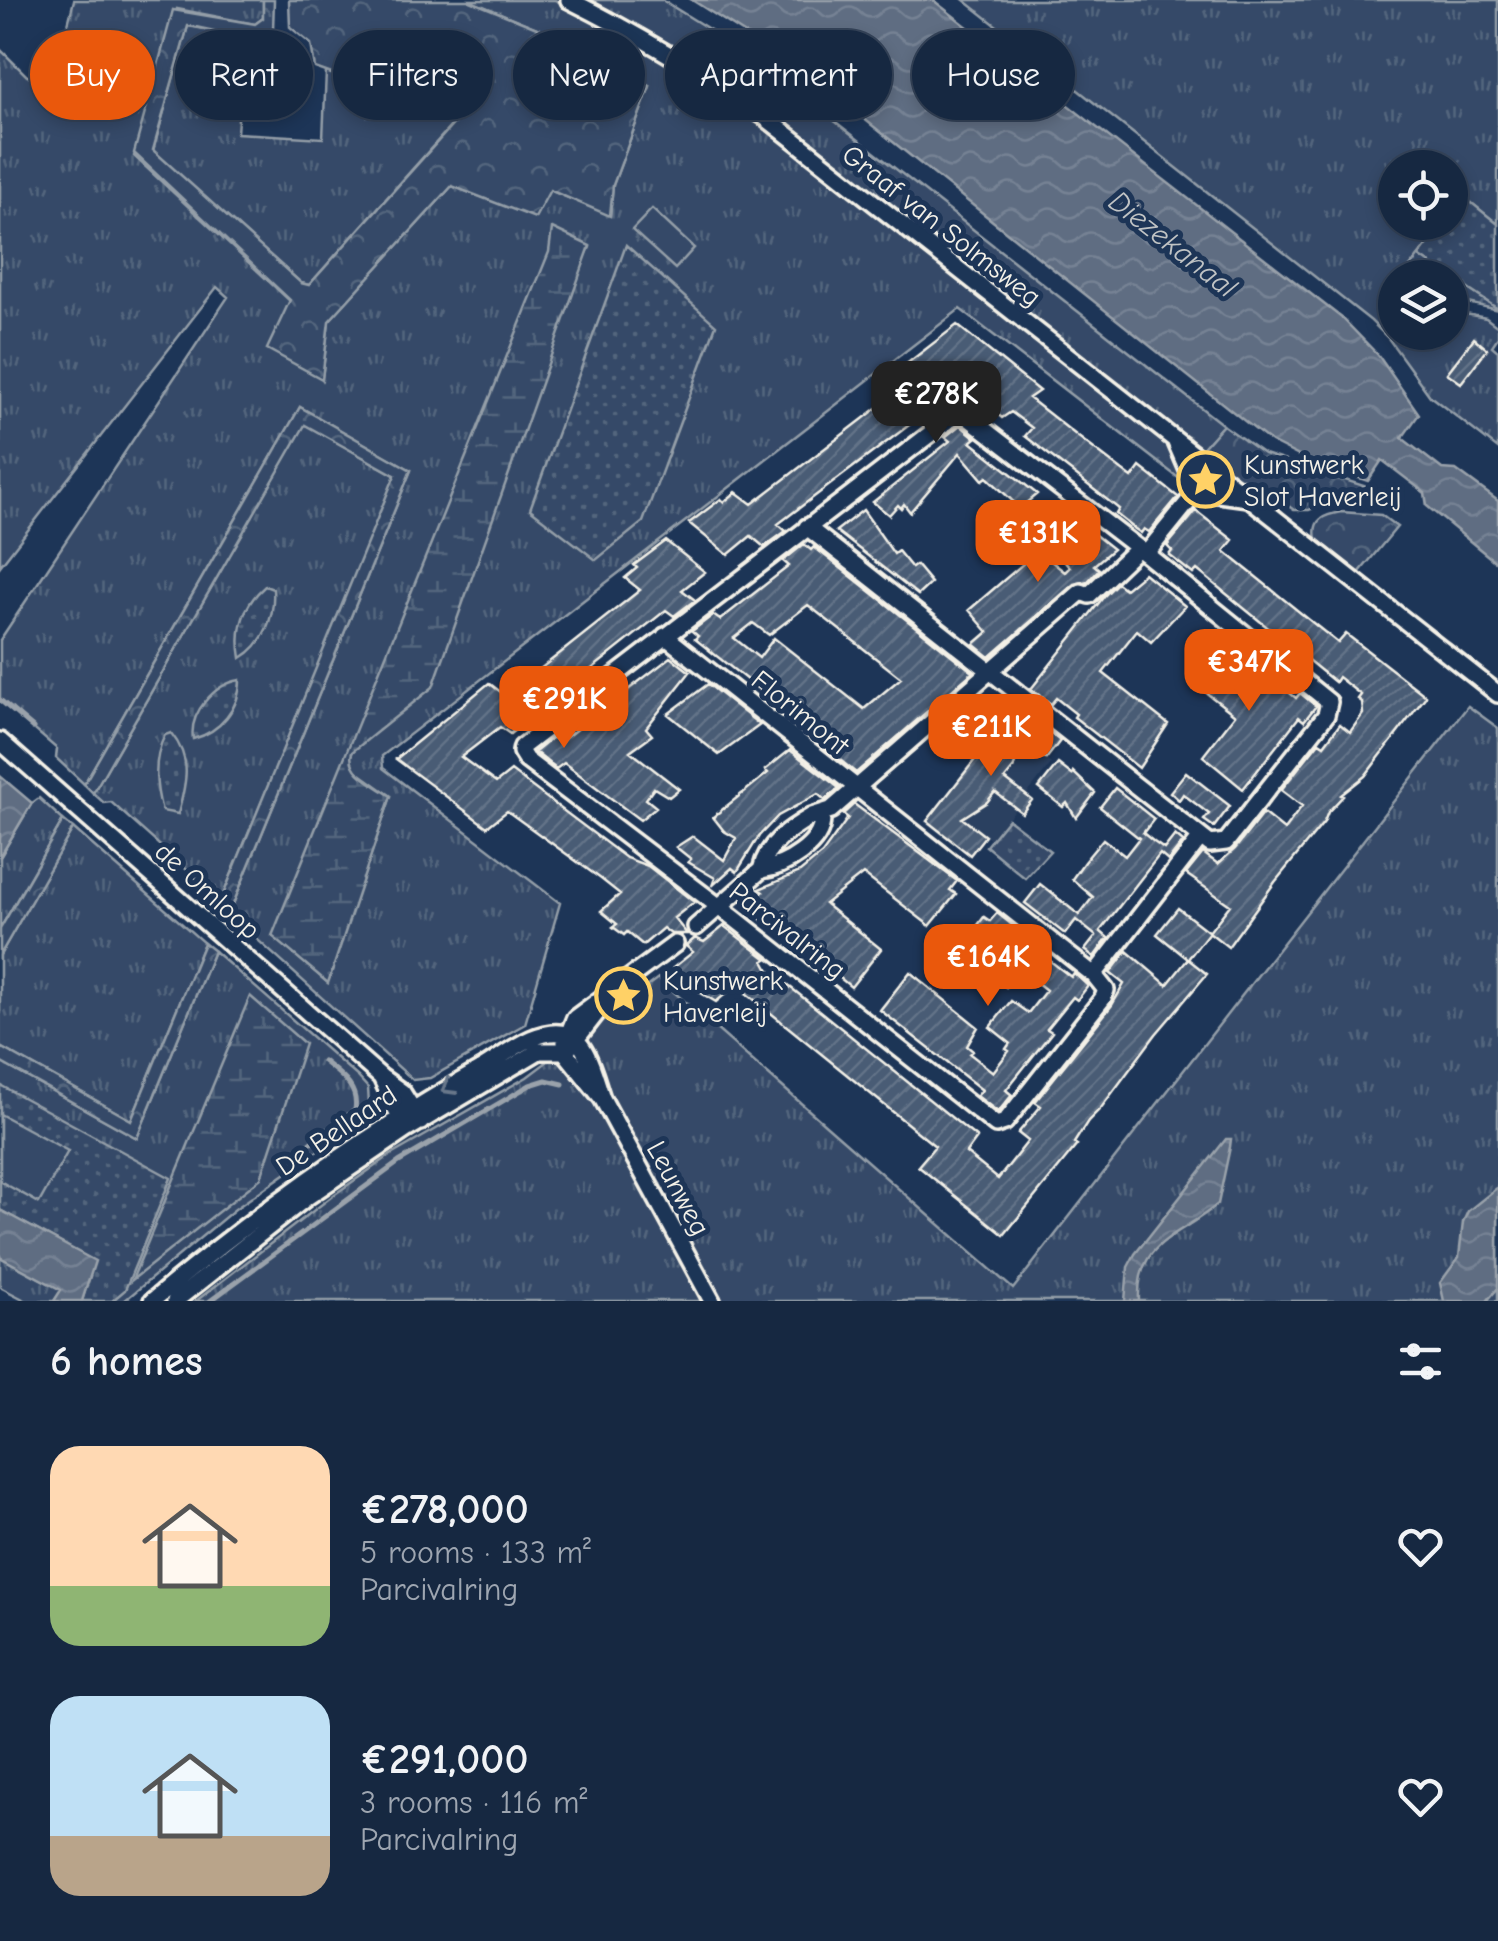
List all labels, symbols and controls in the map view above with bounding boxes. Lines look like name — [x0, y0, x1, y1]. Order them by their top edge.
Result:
chip: Buy — [30, 30, 155, 120]
chip: Rent — [175, 30, 313, 120]
chip: Filters — [333, 30, 493, 120]
chip: New — [513, 30, 645, 120]
chip: Apartment — [665, 30, 892, 120]
chip: House — [912, 30, 1075, 120]
street label: Graaf van Solmsweg — [836, 138, 1047, 313]
map controls — [1378, 150, 1468, 350]
button: locate — [1378, 150, 1468, 240]
water label: Diezekanaal — [1102, 184, 1244, 305]
button: layers — [1378, 260, 1468, 350]
pin: €278K — [866, 361, 1006, 446]
text: €278K — [893, 375, 979, 412]
place label: Kunstwerk Slot Haverleij — [1244, 449, 1402, 513]
place icon: Kunstwerk Slot Haverleij — [1175, 450, 1235, 510]
pin: €131K — [968, 500, 1108, 585]
text: €131K — [998, 514, 1079, 551]
pin: €347K — [1179, 629, 1319, 714]
text: €347K — [1206, 643, 1292, 680]
street label: Florimont — [745, 664, 856, 762]
pin: €291K — [494, 666, 634, 751]
text: €291K — [521, 680, 607, 717]
pin: €211K — [921, 694, 1061, 779]
text: €211K — [950, 708, 1032, 745]
street label: de Omloop — [148, 835, 266, 946]
street label: Parcivalring — [723, 876, 852, 986]
pin: €164K — [918, 924, 1058, 1009]
text: €164K — [946, 938, 1030, 975]
place label: Kunstwerk Haverleij — [663, 965, 784, 1029]
place icon: Kunstwerk Haverleij — [594, 966, 654, 1026]
one-way arrow — [441, 1075, 459, 1095]
street label: De Bellaard — [270, 1079, 403, 1183]
street label: Leunweg — [640, 1136, 716, 1241]
icon: filters — [1393, 1334, 1448, 1389]
text: 6 homes — [50, 1337, 203, 1386]
text: €278,000 — [360, 1485, 529, 1534]
icon: home — [130, 1486, 250, 1606]
icon: heart — [1393, 1519, 1448, 1574]
text: 5 rooms · 133 m² — [360, 1534, 591, 1571]
text: Parcivalring — [360, 1571, 518, 1608]
text: €291,000 — [360, 1735, 528, 1784]
icon: home — [130, 1736, 250, 1856]
icon: heart — [1393, 1769, 1448, 1824]
text: 3 rooms · 116 m² — [360, 1784, 588, 1821]
text: Parcivalring — [360, 1821, 518, 1858]

